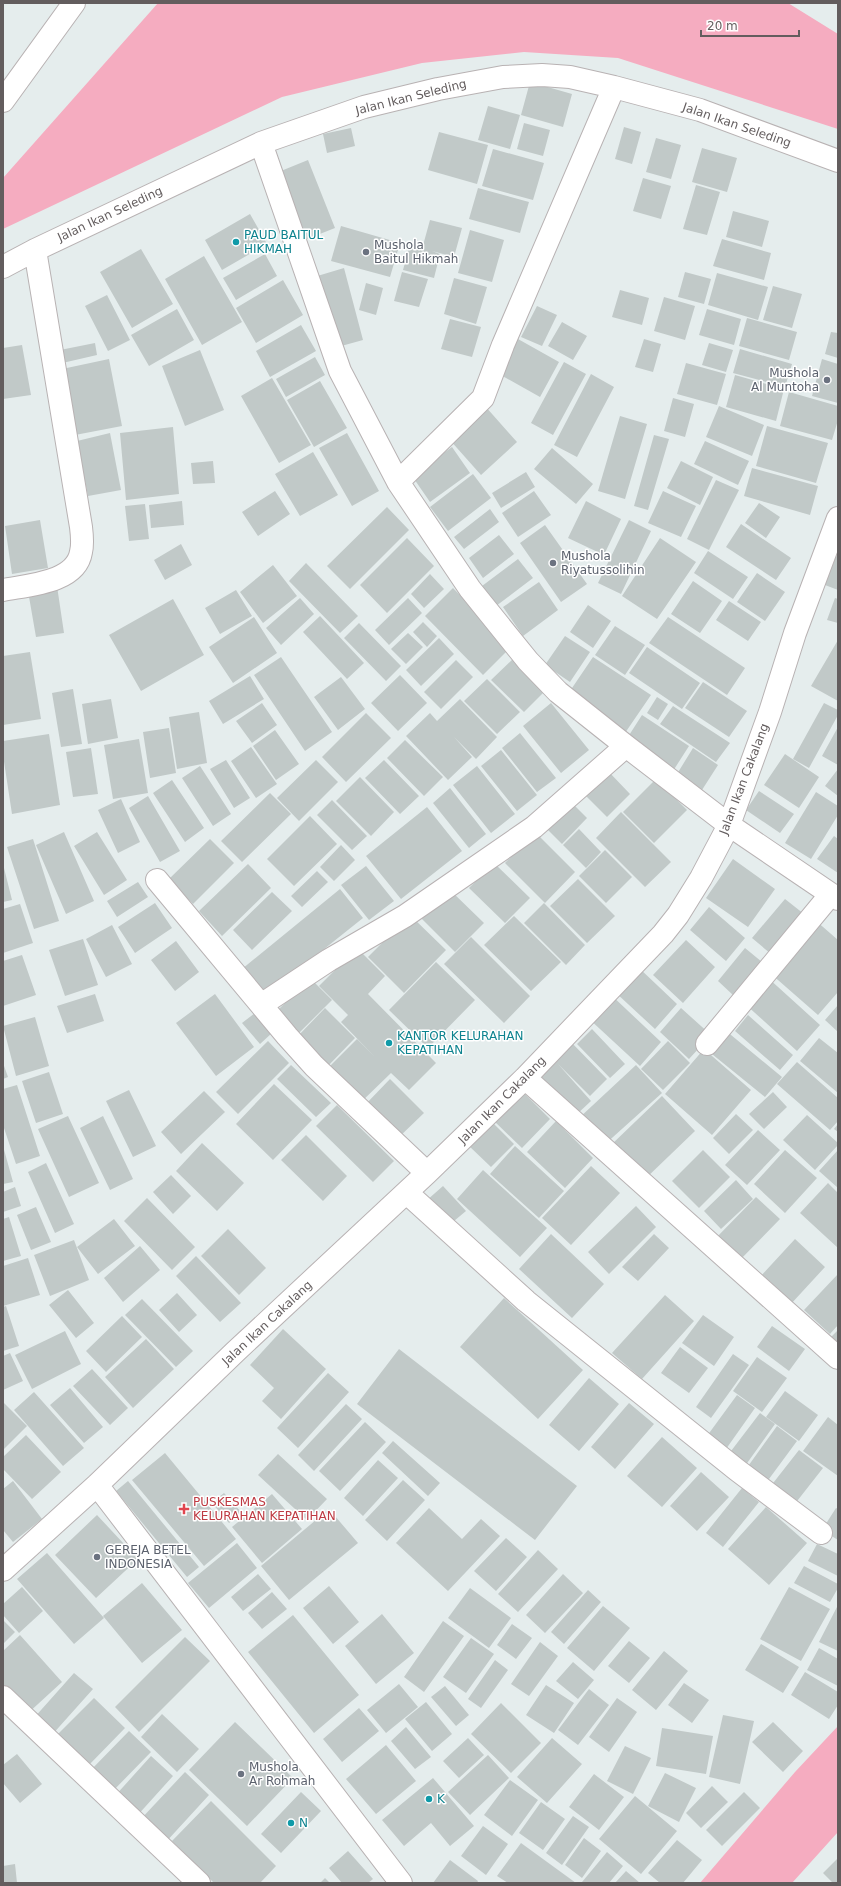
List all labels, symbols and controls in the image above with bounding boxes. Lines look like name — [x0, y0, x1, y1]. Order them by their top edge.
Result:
scale bar — [701, 12, 799, 38]
text: 20 m — [707, 19, 738, 33]
street label: Jalan Ikan Seleding — [353, 76, 468, 118]
street label: Jalan Ikan Seleding — [680, 100, 793, 150]
street label: Jalan Ikan Seleding — [54, 184, 165, 245]
place label: PAUD BAITUL HIKMAH — [244, 228, 324, 256]
marker: PAUD BAITUL HIKMAH — [231, 237, 241, 247]
place label: Mushola Baitul Hikmah — [374, 238, 458, 266]
marker: Mushola Baitul Hikmah — [361, 247, 371, 257]
place label: Mushola Al Muntoha — [751, 366, 819, 394]
marker: Mushola Al Muntoha — [822, 375, 832, 385]
place label: Mushola Riyatussolihin — [561, 549, 645, 577]
marker: Mushola Riyatussolihin — [548, 558, 558, 568]
street label: Jalan Ikan Cakalang — [716, 722, 772, 837]
place label: KANTOR KELURAHAN KEPATIHAN — [397, 1029, 523, 1057]
marker: KANTOR KELURAHAN KEPATIHAN — [384, 1038, 394, 1048]
street label: Jalan Ikan Cakalang — [455, 1053, 549, 1147]
street label: Jalan Ikan Cakalang — [218, 1278, 315, 1369]
place label: PUSKESMAS KELURAHAN KEPATIHAN — [193, 1495, 336, 1523]
marker: PUSKESMAS KELURAHAN KEPATIHAN — [178, 1503, 190, 1515]
place label: GEREJA BETEL INDONESIA — [105, 1543, 191, 1571]
marker: GEREJA BETEL INDONESIA — [92, 1552, 102, 1562]
place label: Mushola Ar Rohmah — [249, 1760, 315, 1788]
marker: Mushola Ar Rohmah — [236, 1769, 246, 1779]
place label: K — [437, 1792, 446, 1806]
marker: K — [424, 1794, 434, 1804]
place label: N — [299, 1816, 308, 1830]
marker: N — [286, 1818, 296, 1828]

